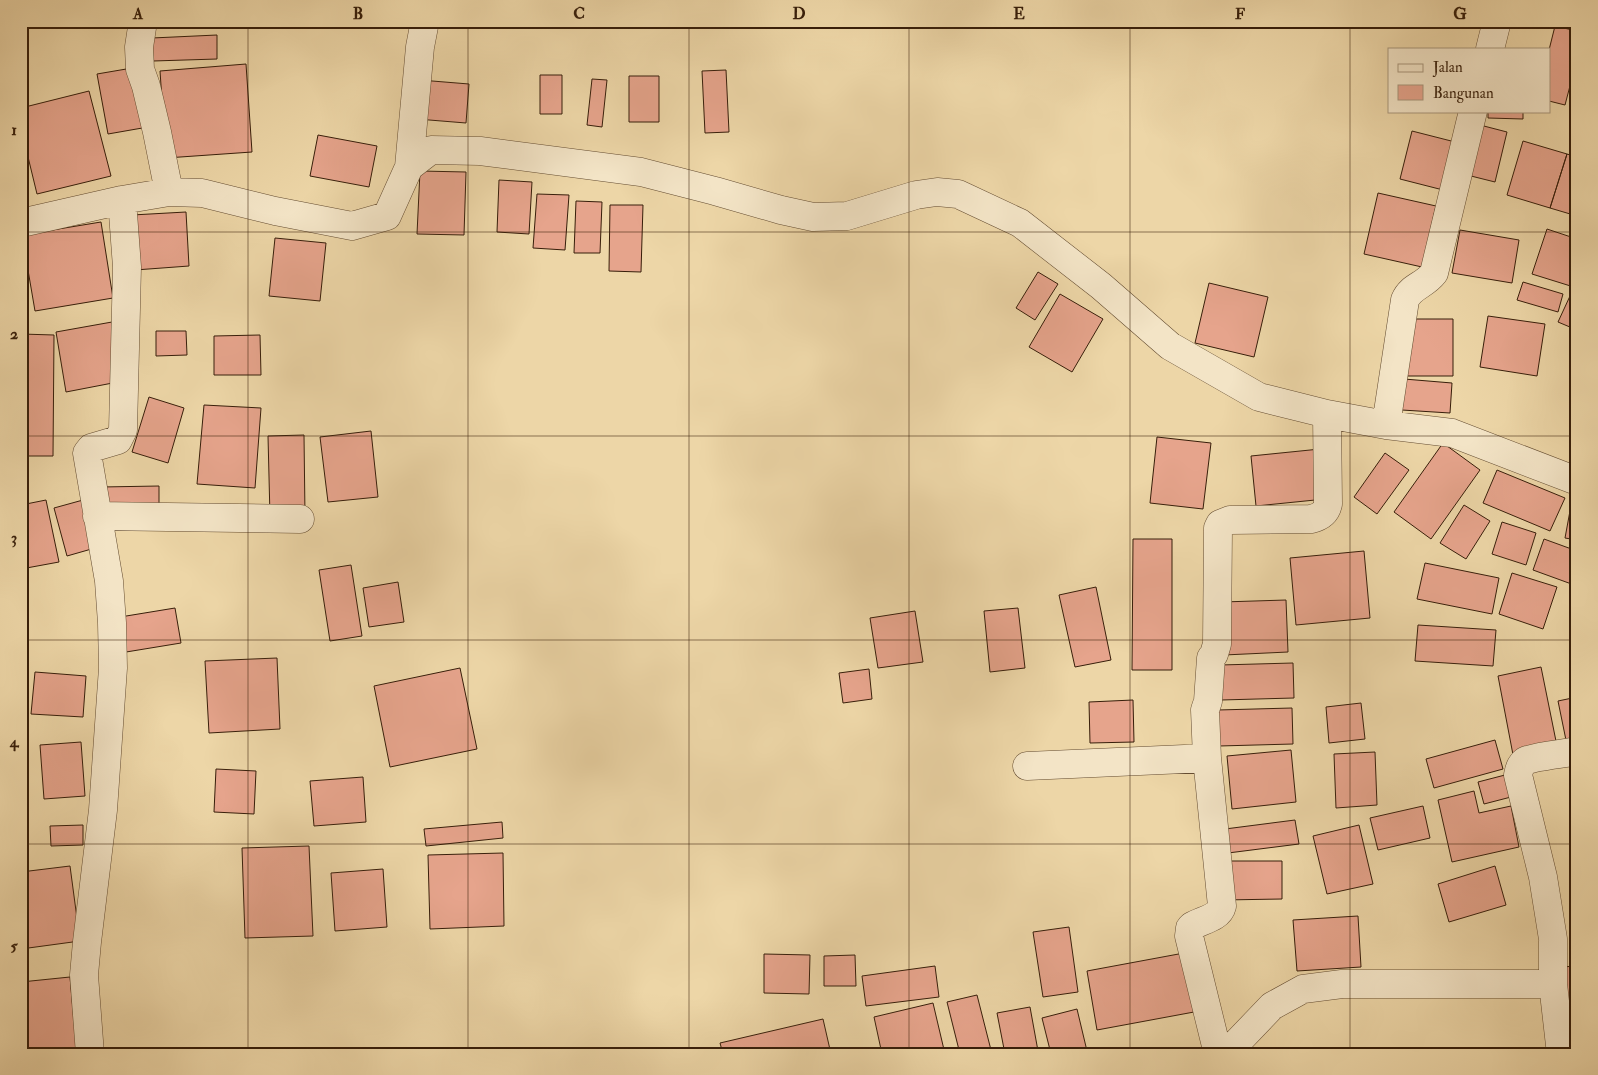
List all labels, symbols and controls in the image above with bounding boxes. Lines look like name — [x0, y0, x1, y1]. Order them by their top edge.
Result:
text: A — [132, 4, 144, 24]
text: B — [353, 4, 363, 24]
text: C — [573, 4, 585, 24]
text: D — [792, 4, 806, 24]
text: E — [1013, 4, 1025, 24]
text: F — [1235, 4, 1245, 24]
text: G — [1453, 4, 1467, 24]
legend — [1388, 48, 1550, 112]
text: Jalan — [1432, 58, 1463, 78]
text: Bangunan — [1433, 84, 1494, 103]
text: 1 — [11, 120, 17, 140]
text: 2 — [10, 324, 18, 344]
text: 3 — [11, 528, 17, 548]
text: 4 — [9, 732, 20, 752]
text: 5 — [10, 936, 18, 956]

